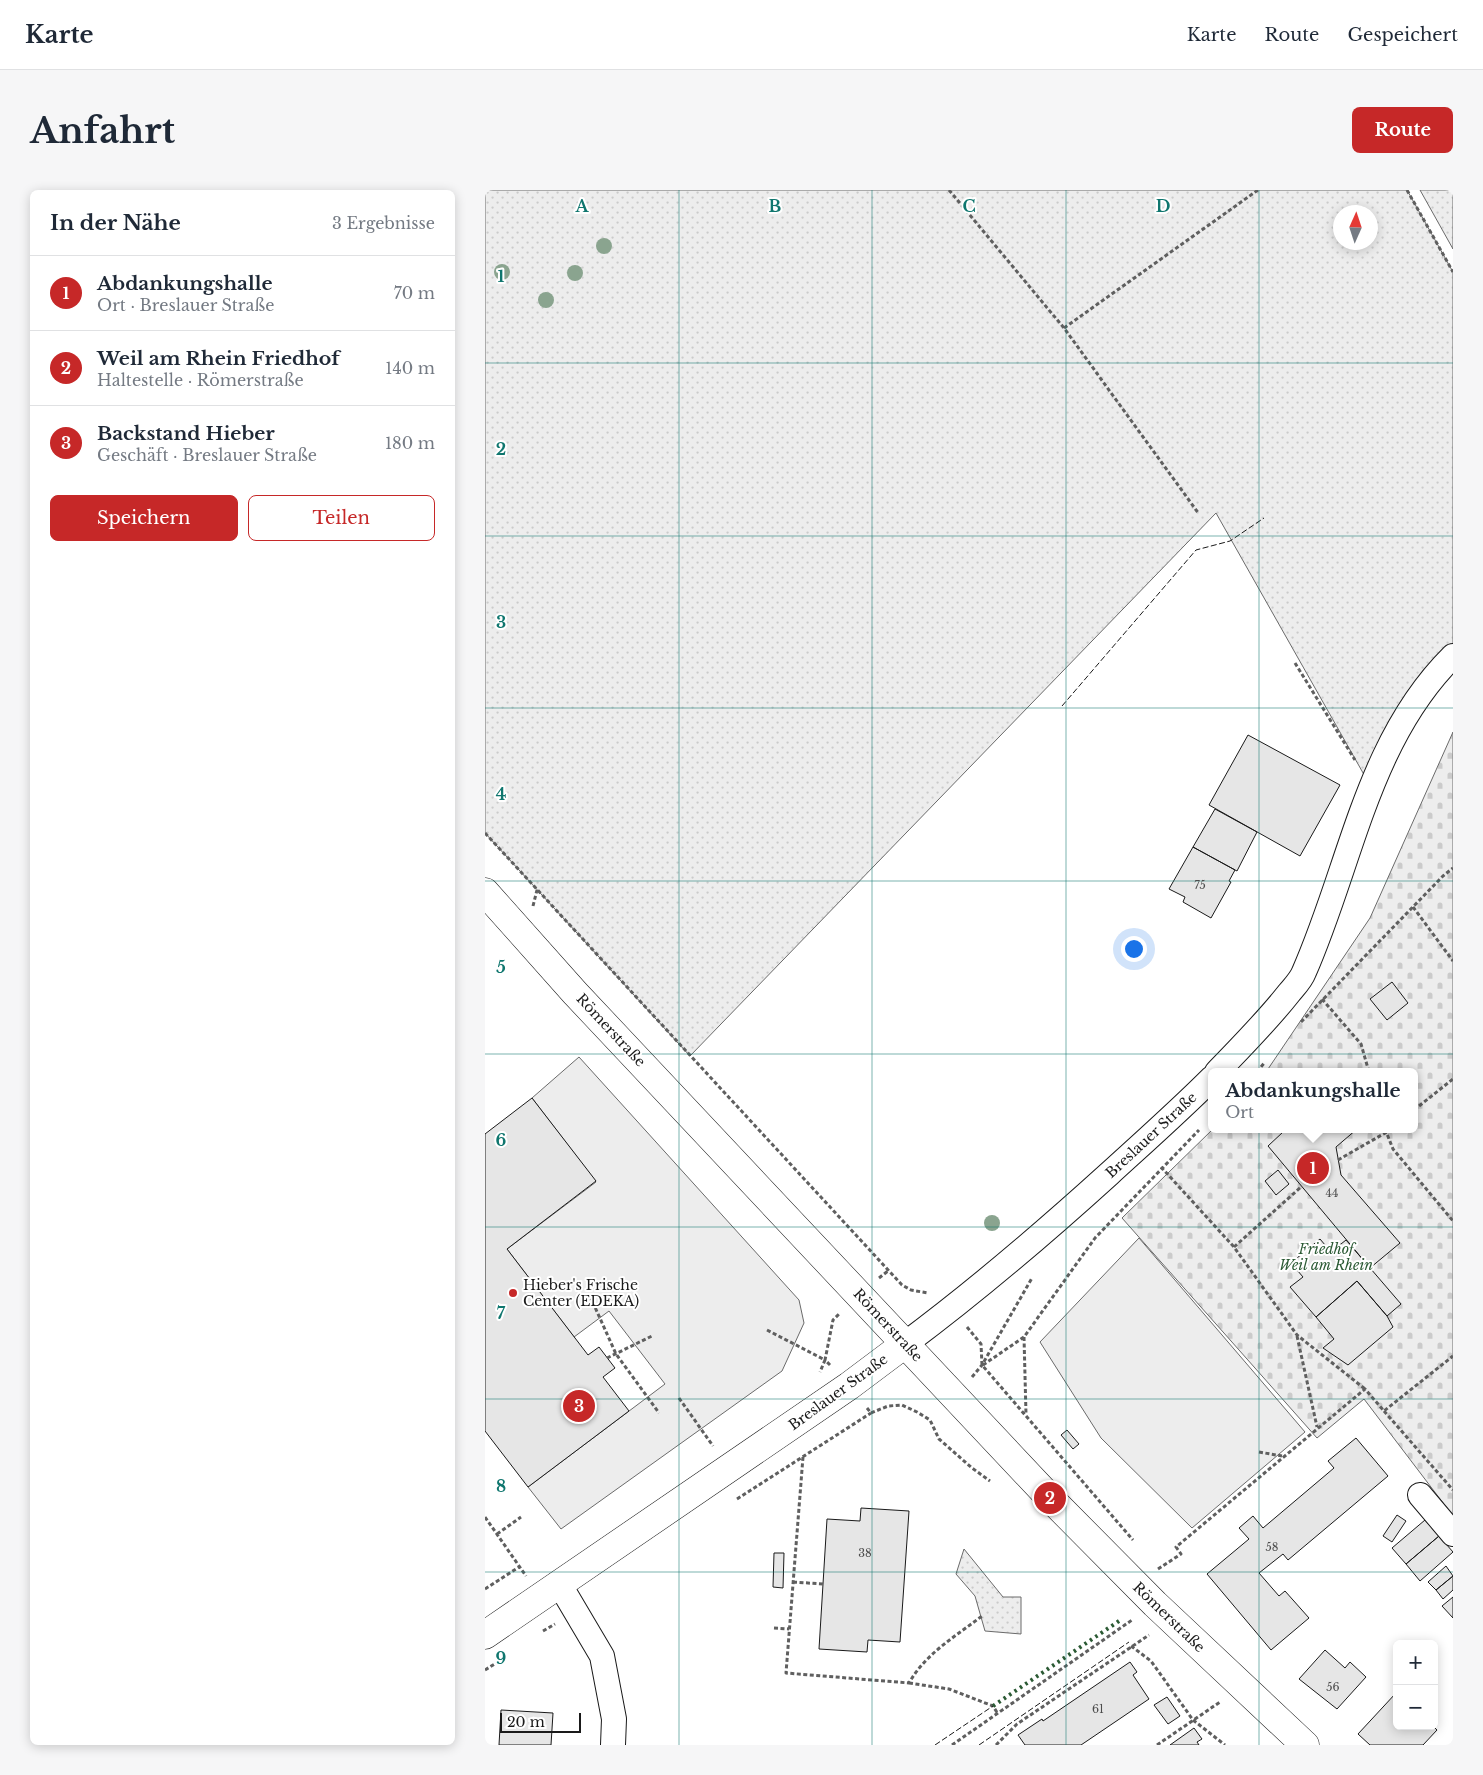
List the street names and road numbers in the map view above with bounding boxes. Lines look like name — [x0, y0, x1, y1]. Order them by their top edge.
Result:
street label: Römerstraße — [573, 990, 649, 1070]
street label: Breslauer Straße — [1102, 1088, 1200, 1182]
street label: Römerstraße — [850, 1285, 926, 1365]
street label: Breslauer Straße — [785, 1350, 891, 1434]
street label: Römerstraße — [1129, 1578, 1209, 1656]

